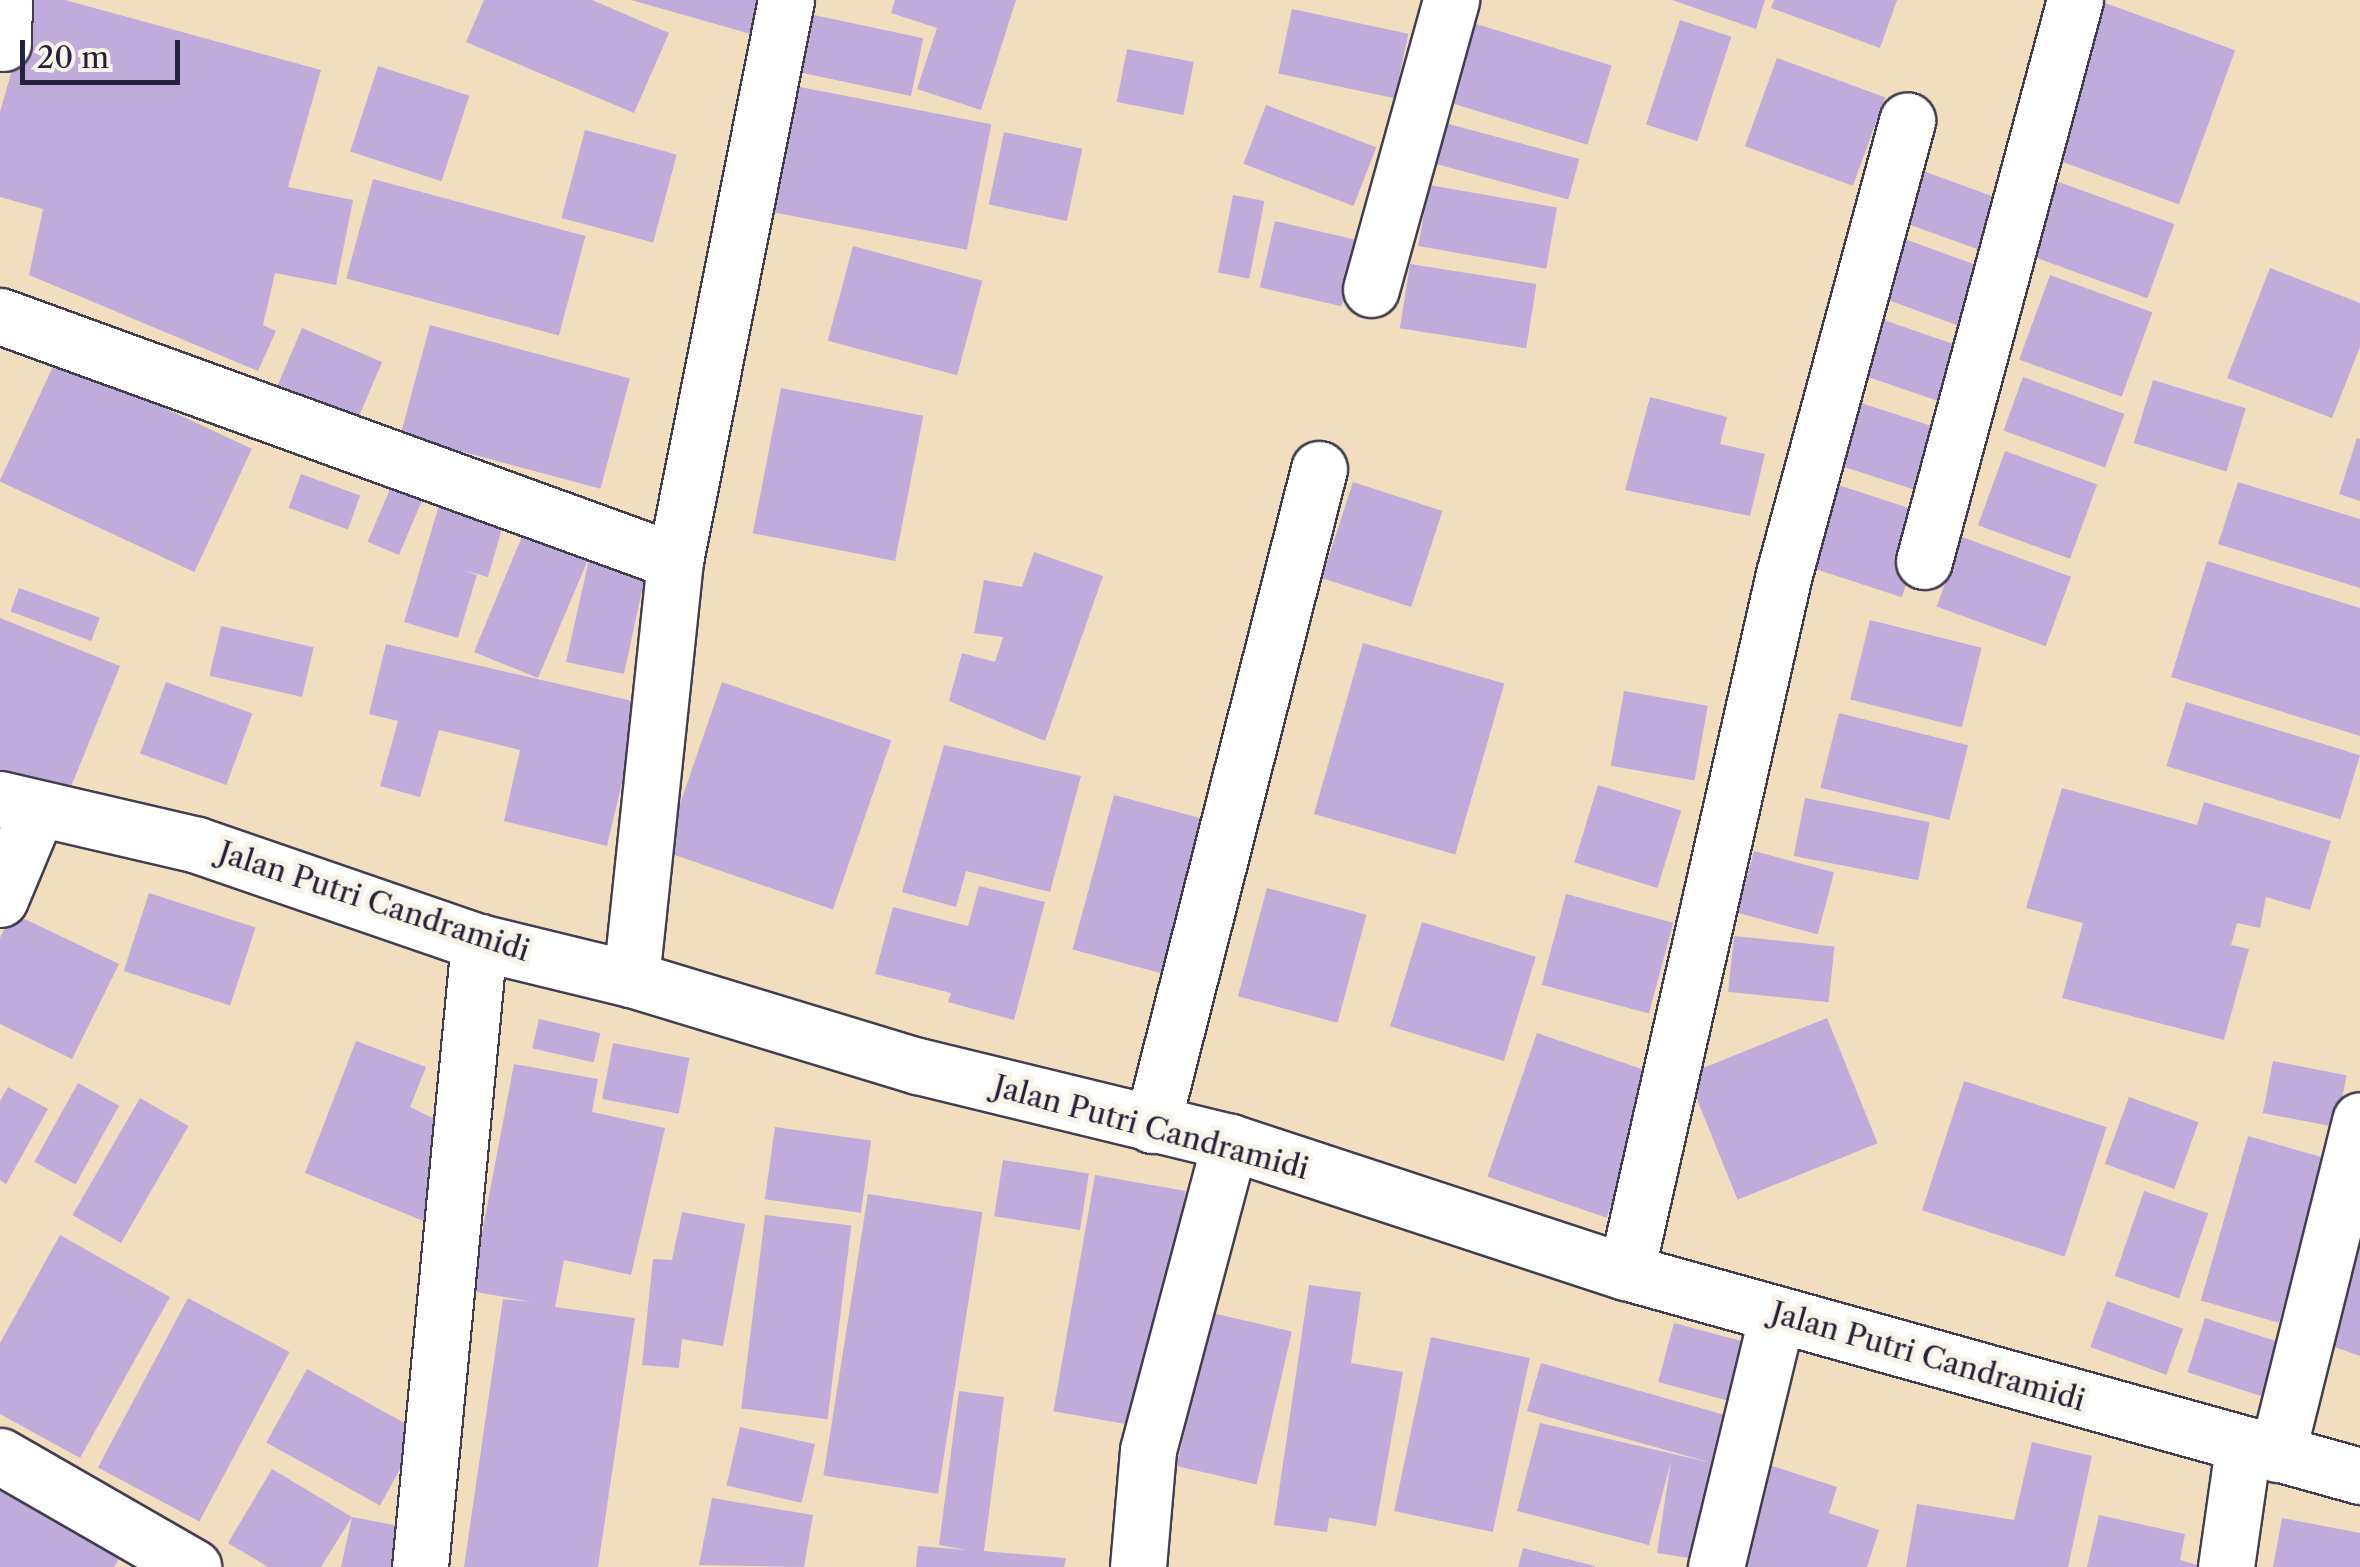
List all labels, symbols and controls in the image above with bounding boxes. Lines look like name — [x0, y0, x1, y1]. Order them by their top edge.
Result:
scale bar — [25, 20, 185, 82]
text: 20 m — [37, 39, 109, 76]
street label: Jalan Putri Candramidi — [214, 835, 534, 969]
street label: Jalan Putri Candramidi — [989, 1069, 1313, 1187]
street label: Jalan Putri Candramidi — [1767, 1295, 2089, 1419]

